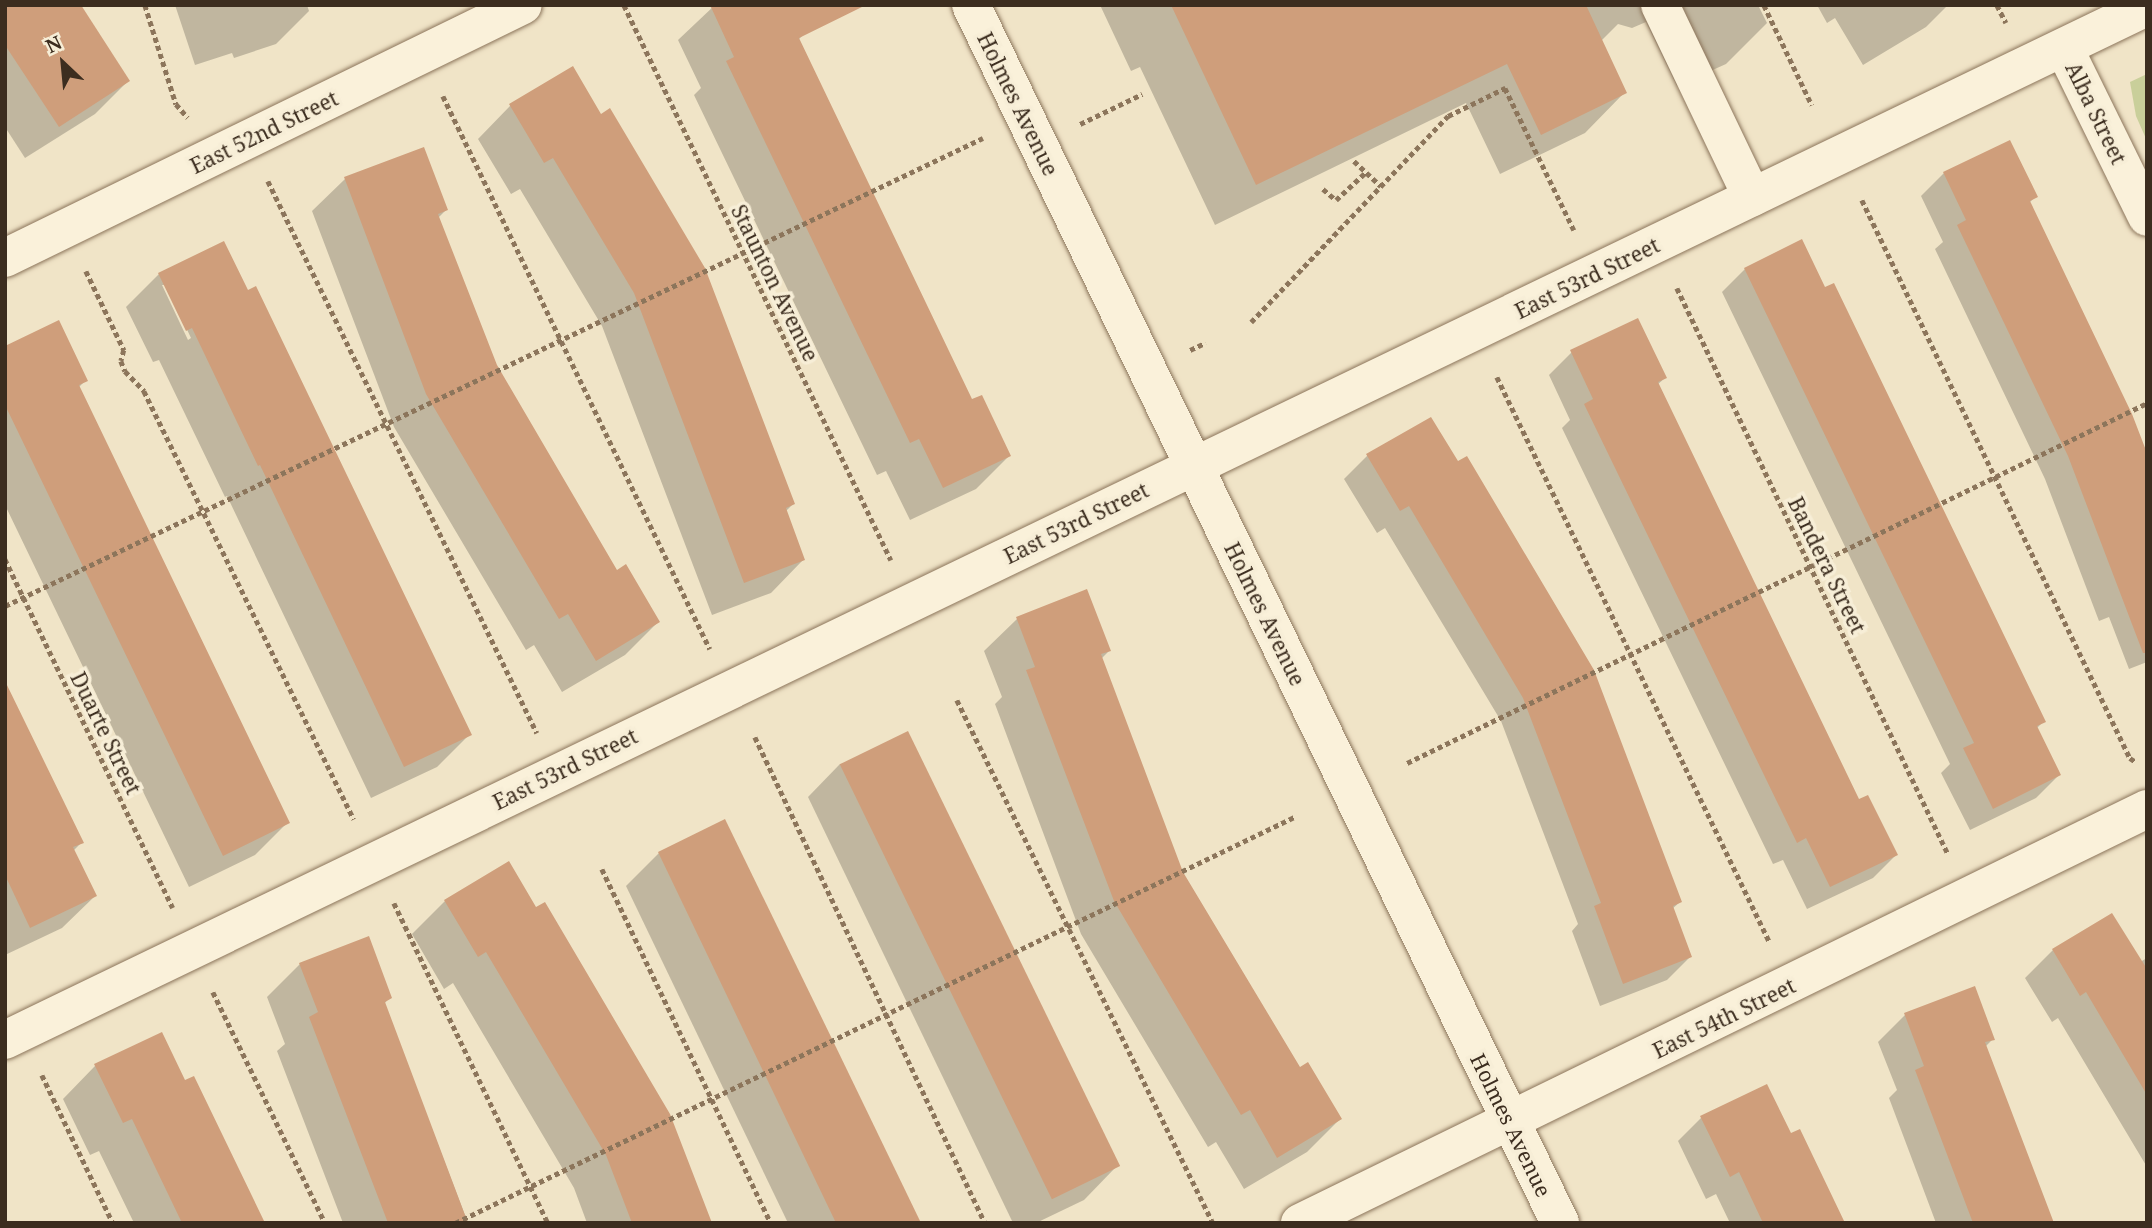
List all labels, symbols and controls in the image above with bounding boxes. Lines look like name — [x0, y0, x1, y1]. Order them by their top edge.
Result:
north arrow — [28, 28, 98, 98]
street label: Holmes Avenue — [972, 28, 1064, 180]
text: N — [41, 29, 66, 59]
street label: Alba Street — [2061, 58, 2131, 168]
street label: East 52nd Street — [186, 85, 342, 179]
street label: Staunton Avenue — [726, 201, 824, 365]
street label: East 53rd Street — [1511, 232, 1663, 324]
street label: East 53rd Street — [1000, 477, 1152, 569]
street label: Bandera Street — [1783, 493, 1871, 637]
street label: Holmes Avenue — [1219, 538, 1311, 690]
street label: Duarte Street — [66, 668, 146, 798]
street label: East 53rd Street — [489, 723, 641, 815]
street label: East 54th Street — [1649, 973, 1799, 1063]
street label: Holmes Avenue — [1465, 1049, 1557, 1201]

